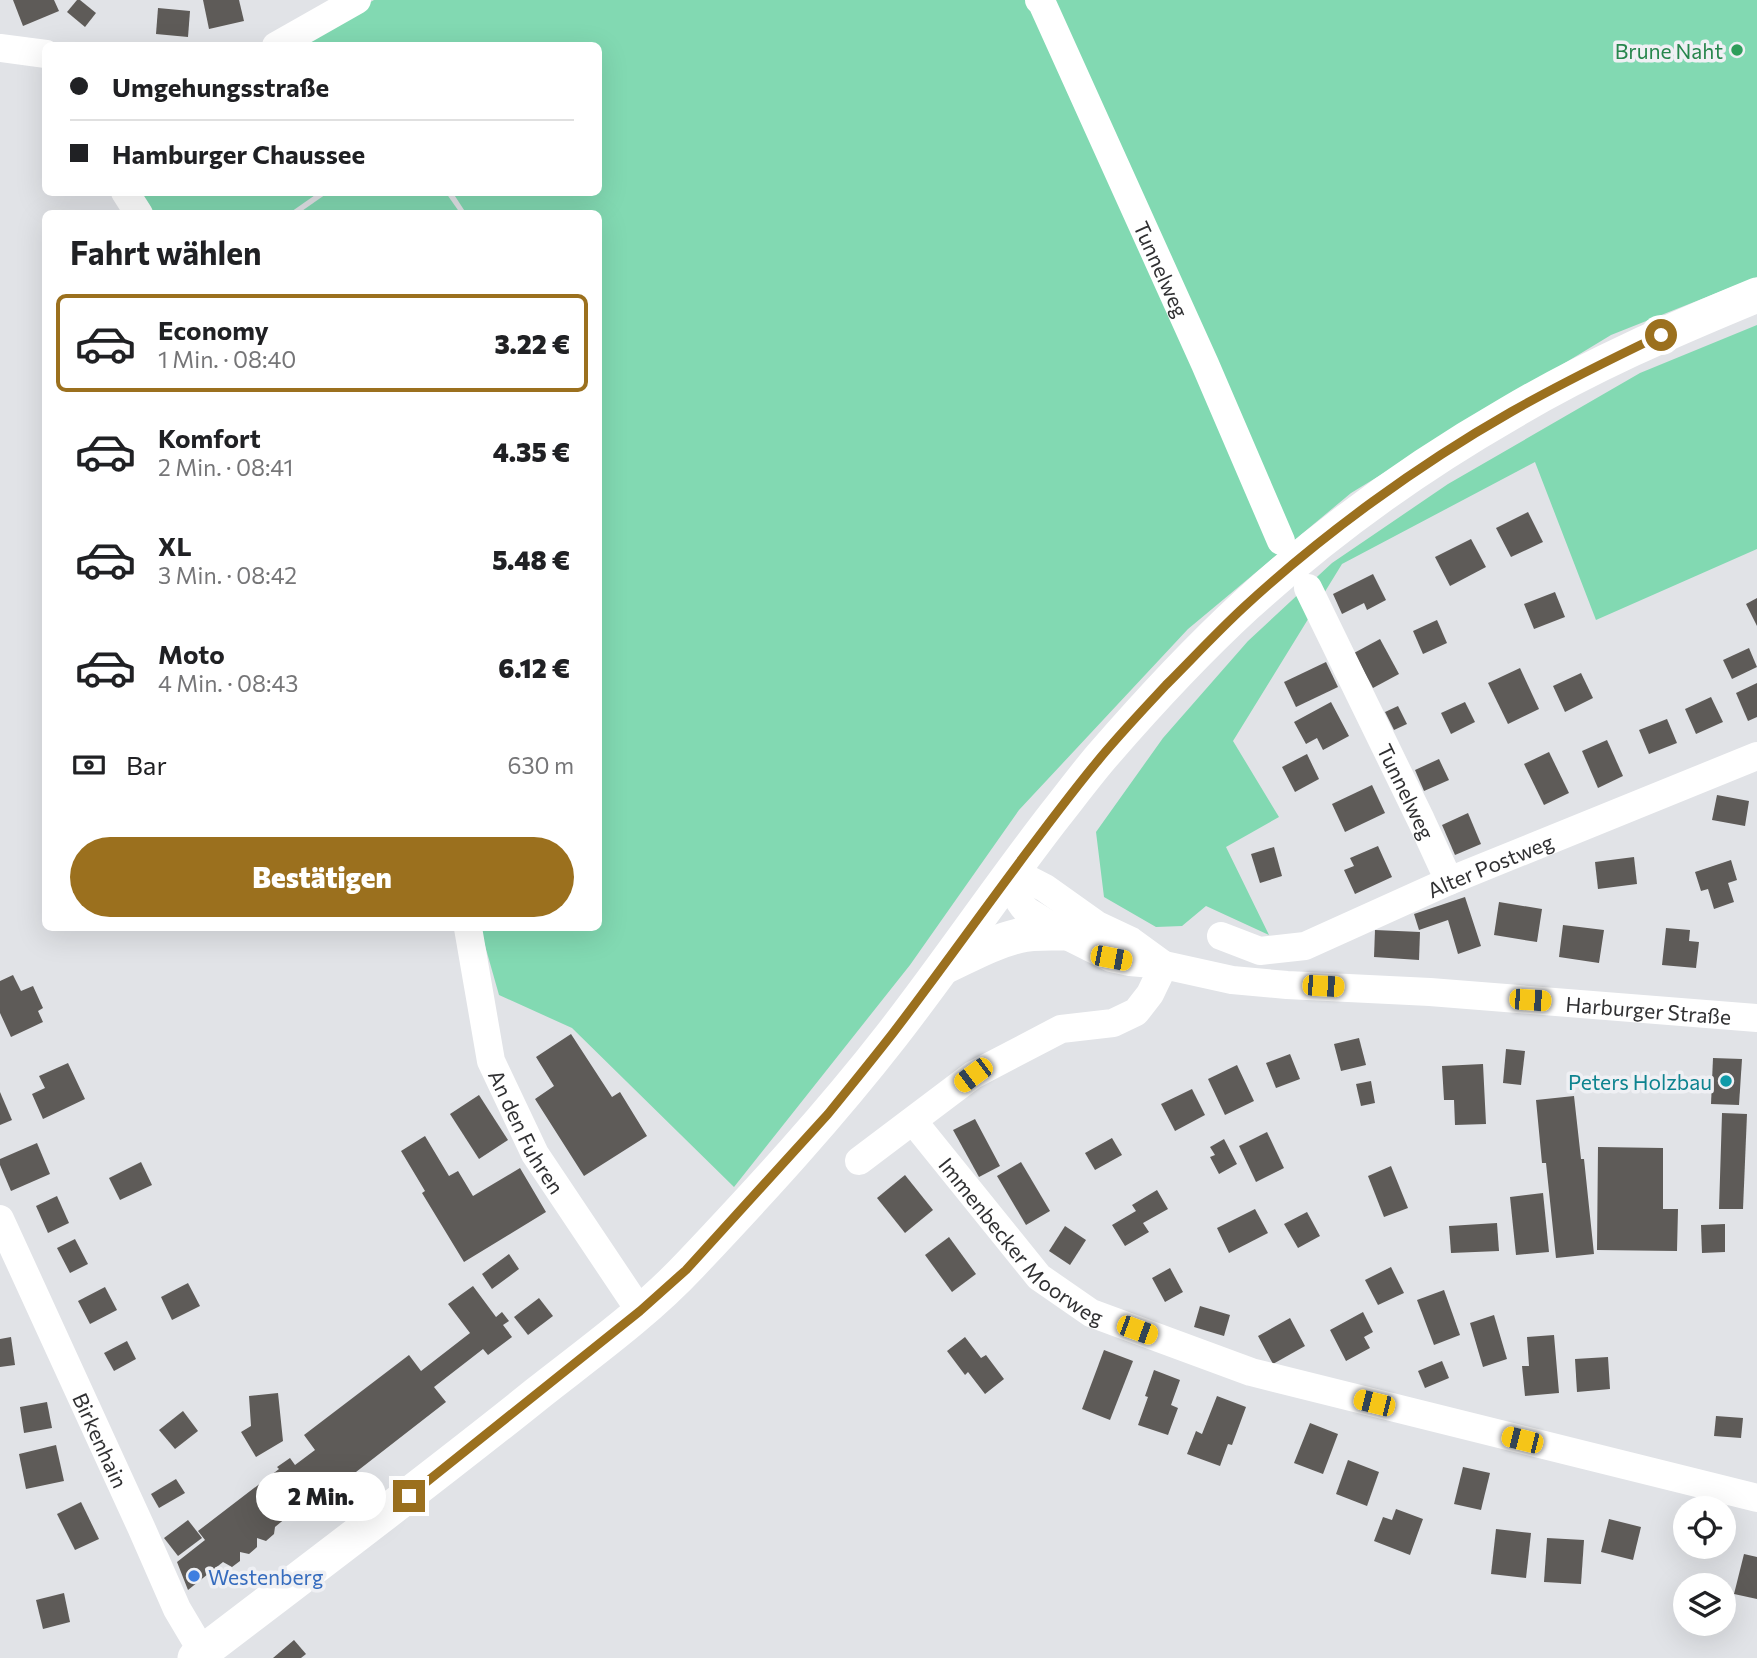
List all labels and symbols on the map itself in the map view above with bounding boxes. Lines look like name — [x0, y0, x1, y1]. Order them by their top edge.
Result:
place label: Brune Naht — [1615, 38, 1723, 63]
marker: Brune Naht — [1729, 42, 1745, 58]
street label: Tunnelweg — [1130, 217, 1195, 321]
route start — [1645, 319, 1677, 351]
street label: Tunnelweg — [1373, 739, 1440, 843]
street label: Alter Postweg — [1423, 828, 1557, 902]
car — [1089, 944, 1134, 972]
car — [1302, 974, 1345, 998]
car — [1509, 988, 1552, 1012]
street label: Harburger Straße — [1565, 990, 1732, 1028]
car — [950, 1054, 997, 1096]
street label: An den Fuhren — [484, 1065, 570, 1198]
place label: Peters Holzbau — [1568, 1069, 1712, 1094]
marker: Peters Holzbau — [1718, 1073, 1734, 1089]
street label: Immenbecker Moorweg — [935, 1152, 1107, 1329]
car — [1114, 1313, 1161, 1347]
street label: Birkenhain — [69, 1388, 134, 1491]
car — [1352, 1388, 1397, 1418]
car — [1500, 1425, 1545, 1455]
callout: 2 Min. — [255, 1472, 384, 1520]
route end — [393, 1480, 425, 1512]
place label: Westenberg — [208, 1564, 323, 1589]
marker: Westenberg — [186, 1568, 202, 1584]

